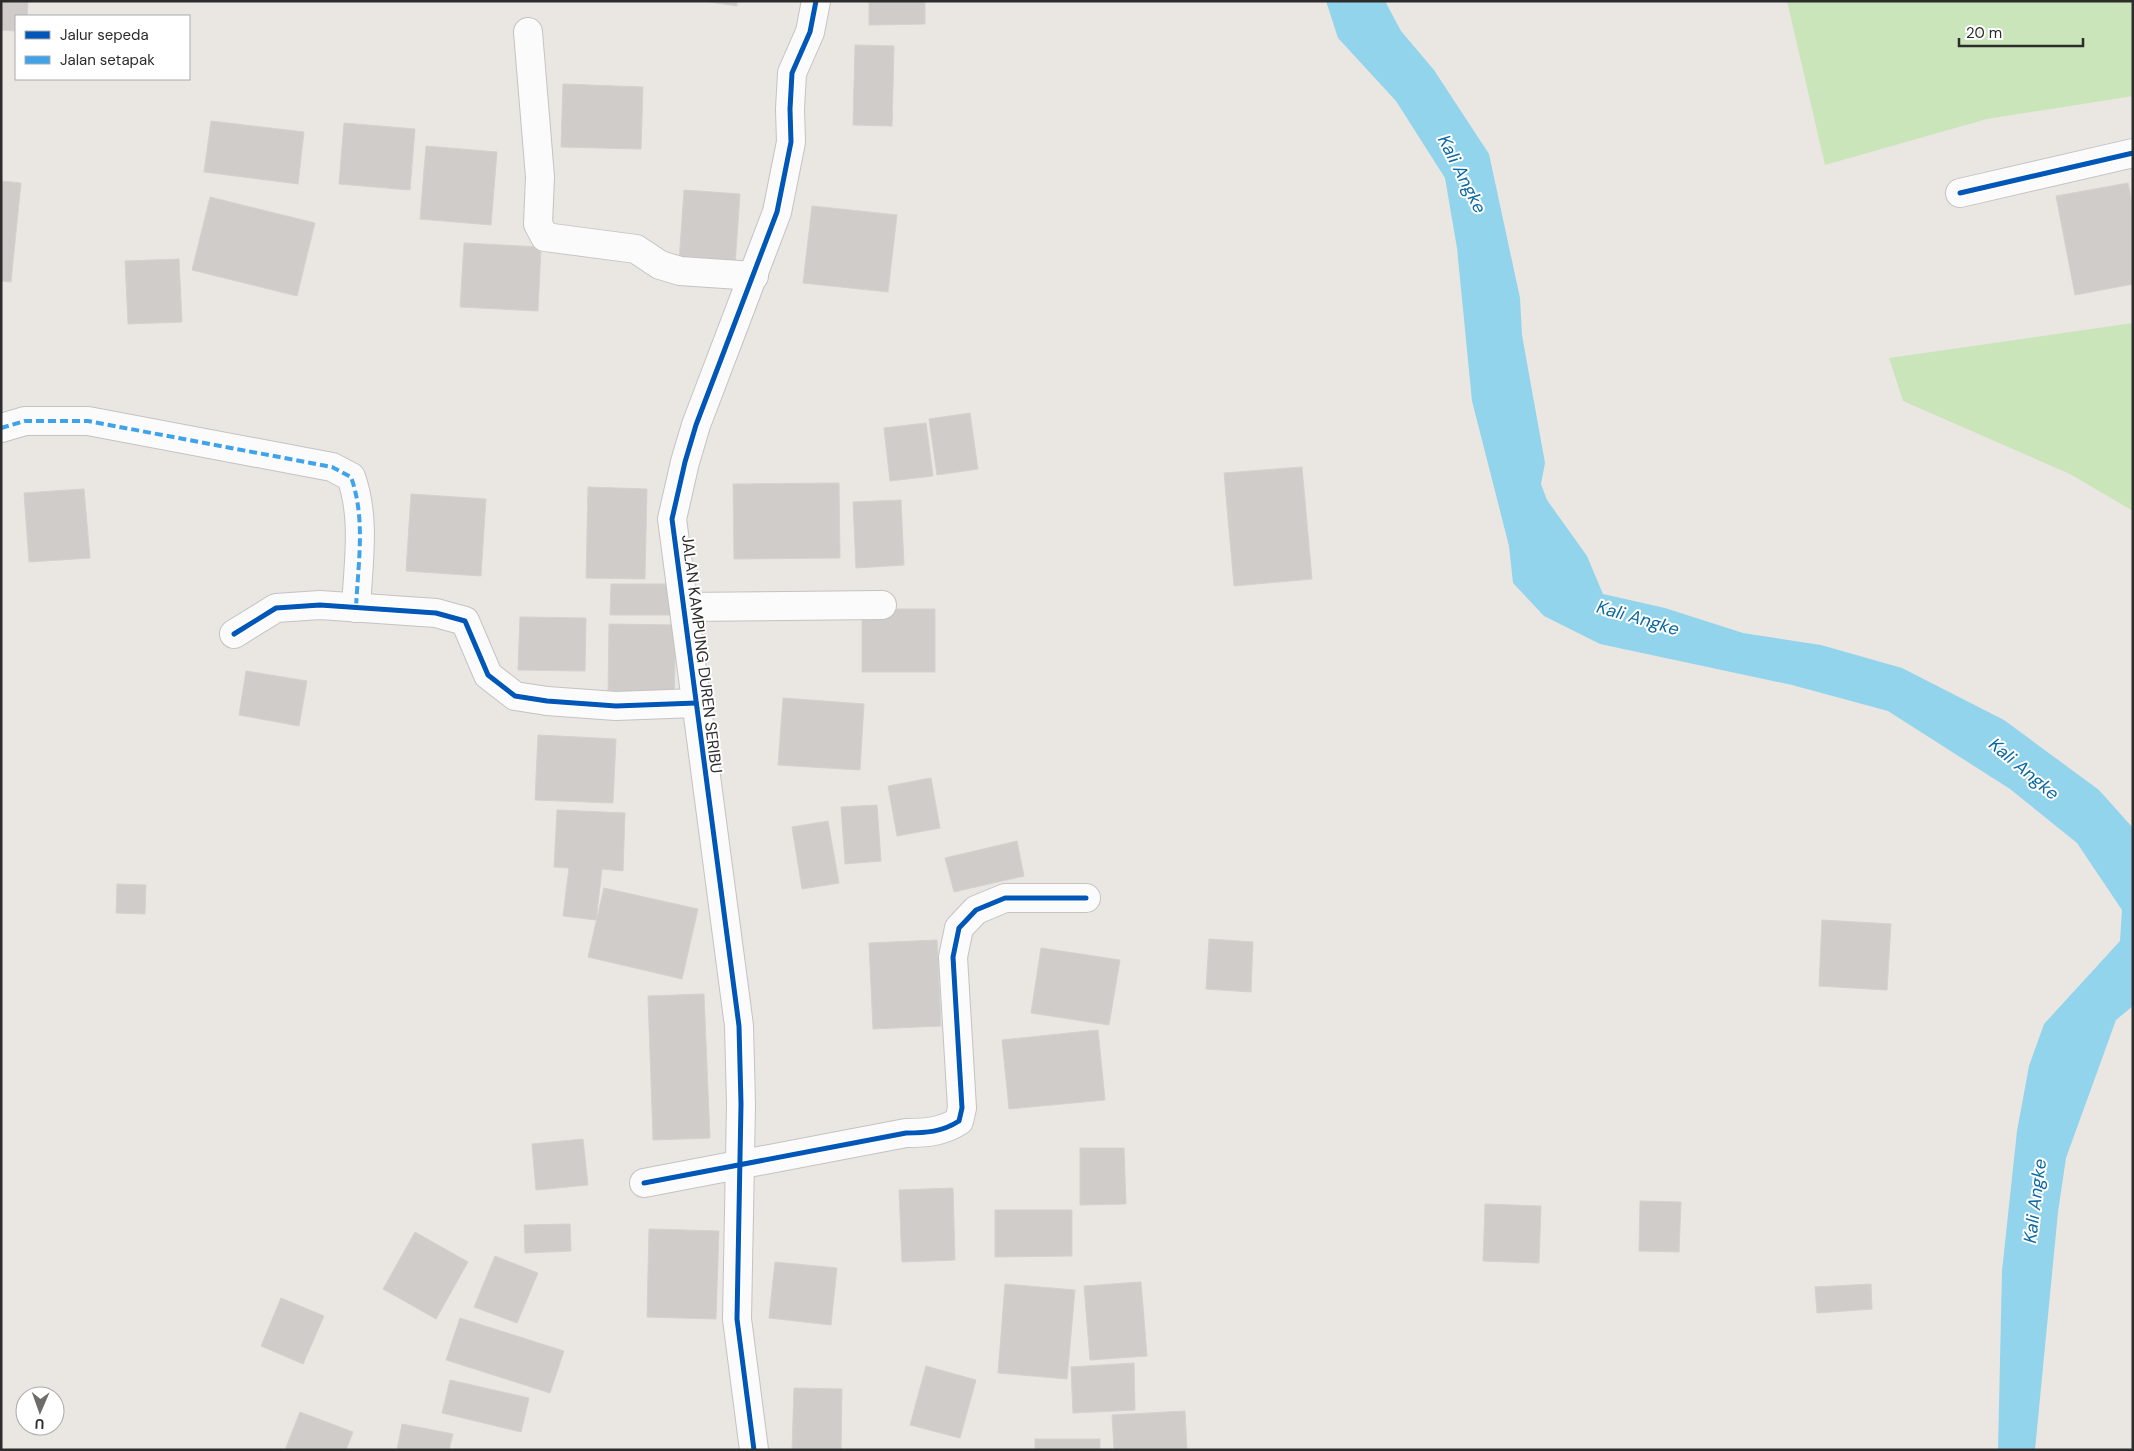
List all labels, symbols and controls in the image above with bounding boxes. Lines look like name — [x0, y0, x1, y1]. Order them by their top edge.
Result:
legend — [15, 15, 190, 80]
scale bar — [1959, 15, 2083, 47]
text: 20 m — [1966, 23, 2002, 43]
text: Jalur sepeda — [60, 25, 149, 45]
text: Jalan setapak — [60, 50, 155, 70]
water label: Kali Angke — [1432, 131, 1492, 217]
street label: JALAN KAMPUNG DUREN SERIBU — [677, 534, 727, 774]
water label: Kali Angke — [1594, 595, 1682, 641]
water label: Kali Angke — [1984, 733, 2064, 805]
water label: Kali Angke — [2018, 1157, 2052, 1245]
north arrow — [15, 1386, 65, 1436]
text: U — [34, 1415, 45, 1433]

